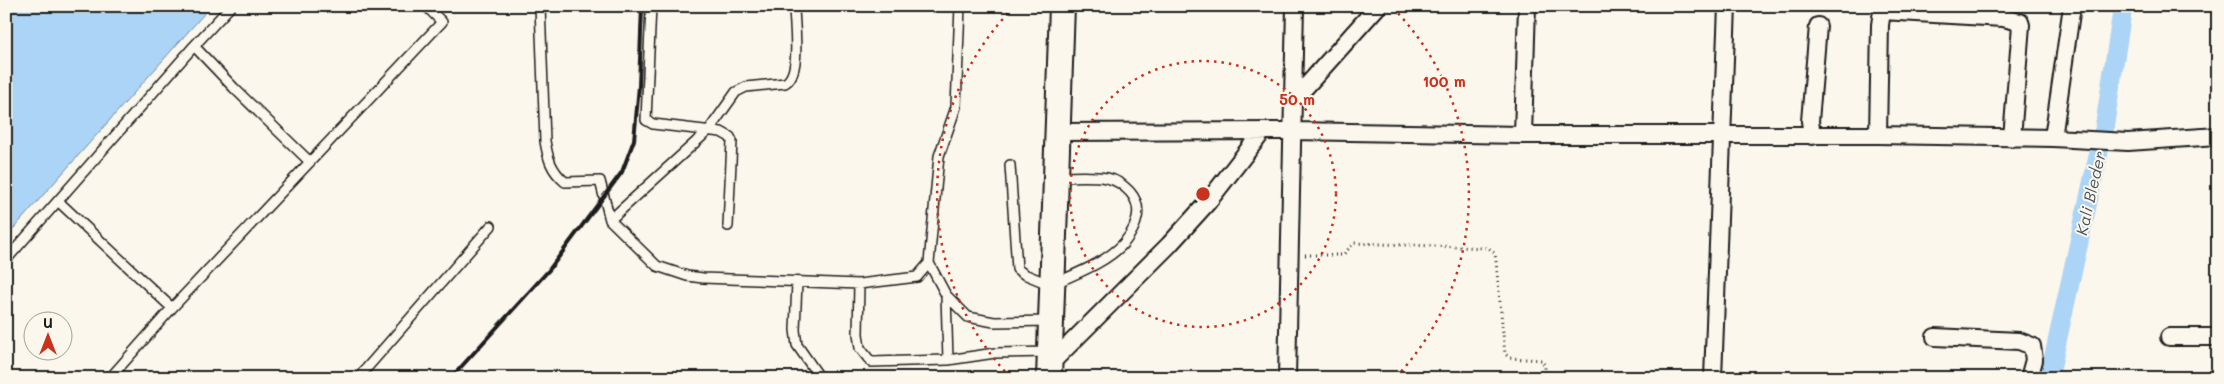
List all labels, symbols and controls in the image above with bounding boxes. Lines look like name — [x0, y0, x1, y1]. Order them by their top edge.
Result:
text: 100 m — [1422, 71, 1466, 91]
text: 50 m — [1279, 89, 1315, 109]
water label: Kali Bleder — [2070, 149, 2110, 237]
centre of rings — [1194, 185, 1212, 203]
north arrow — [22, 312, 72, 362]
text: U — [43, 313, 53, 332]

